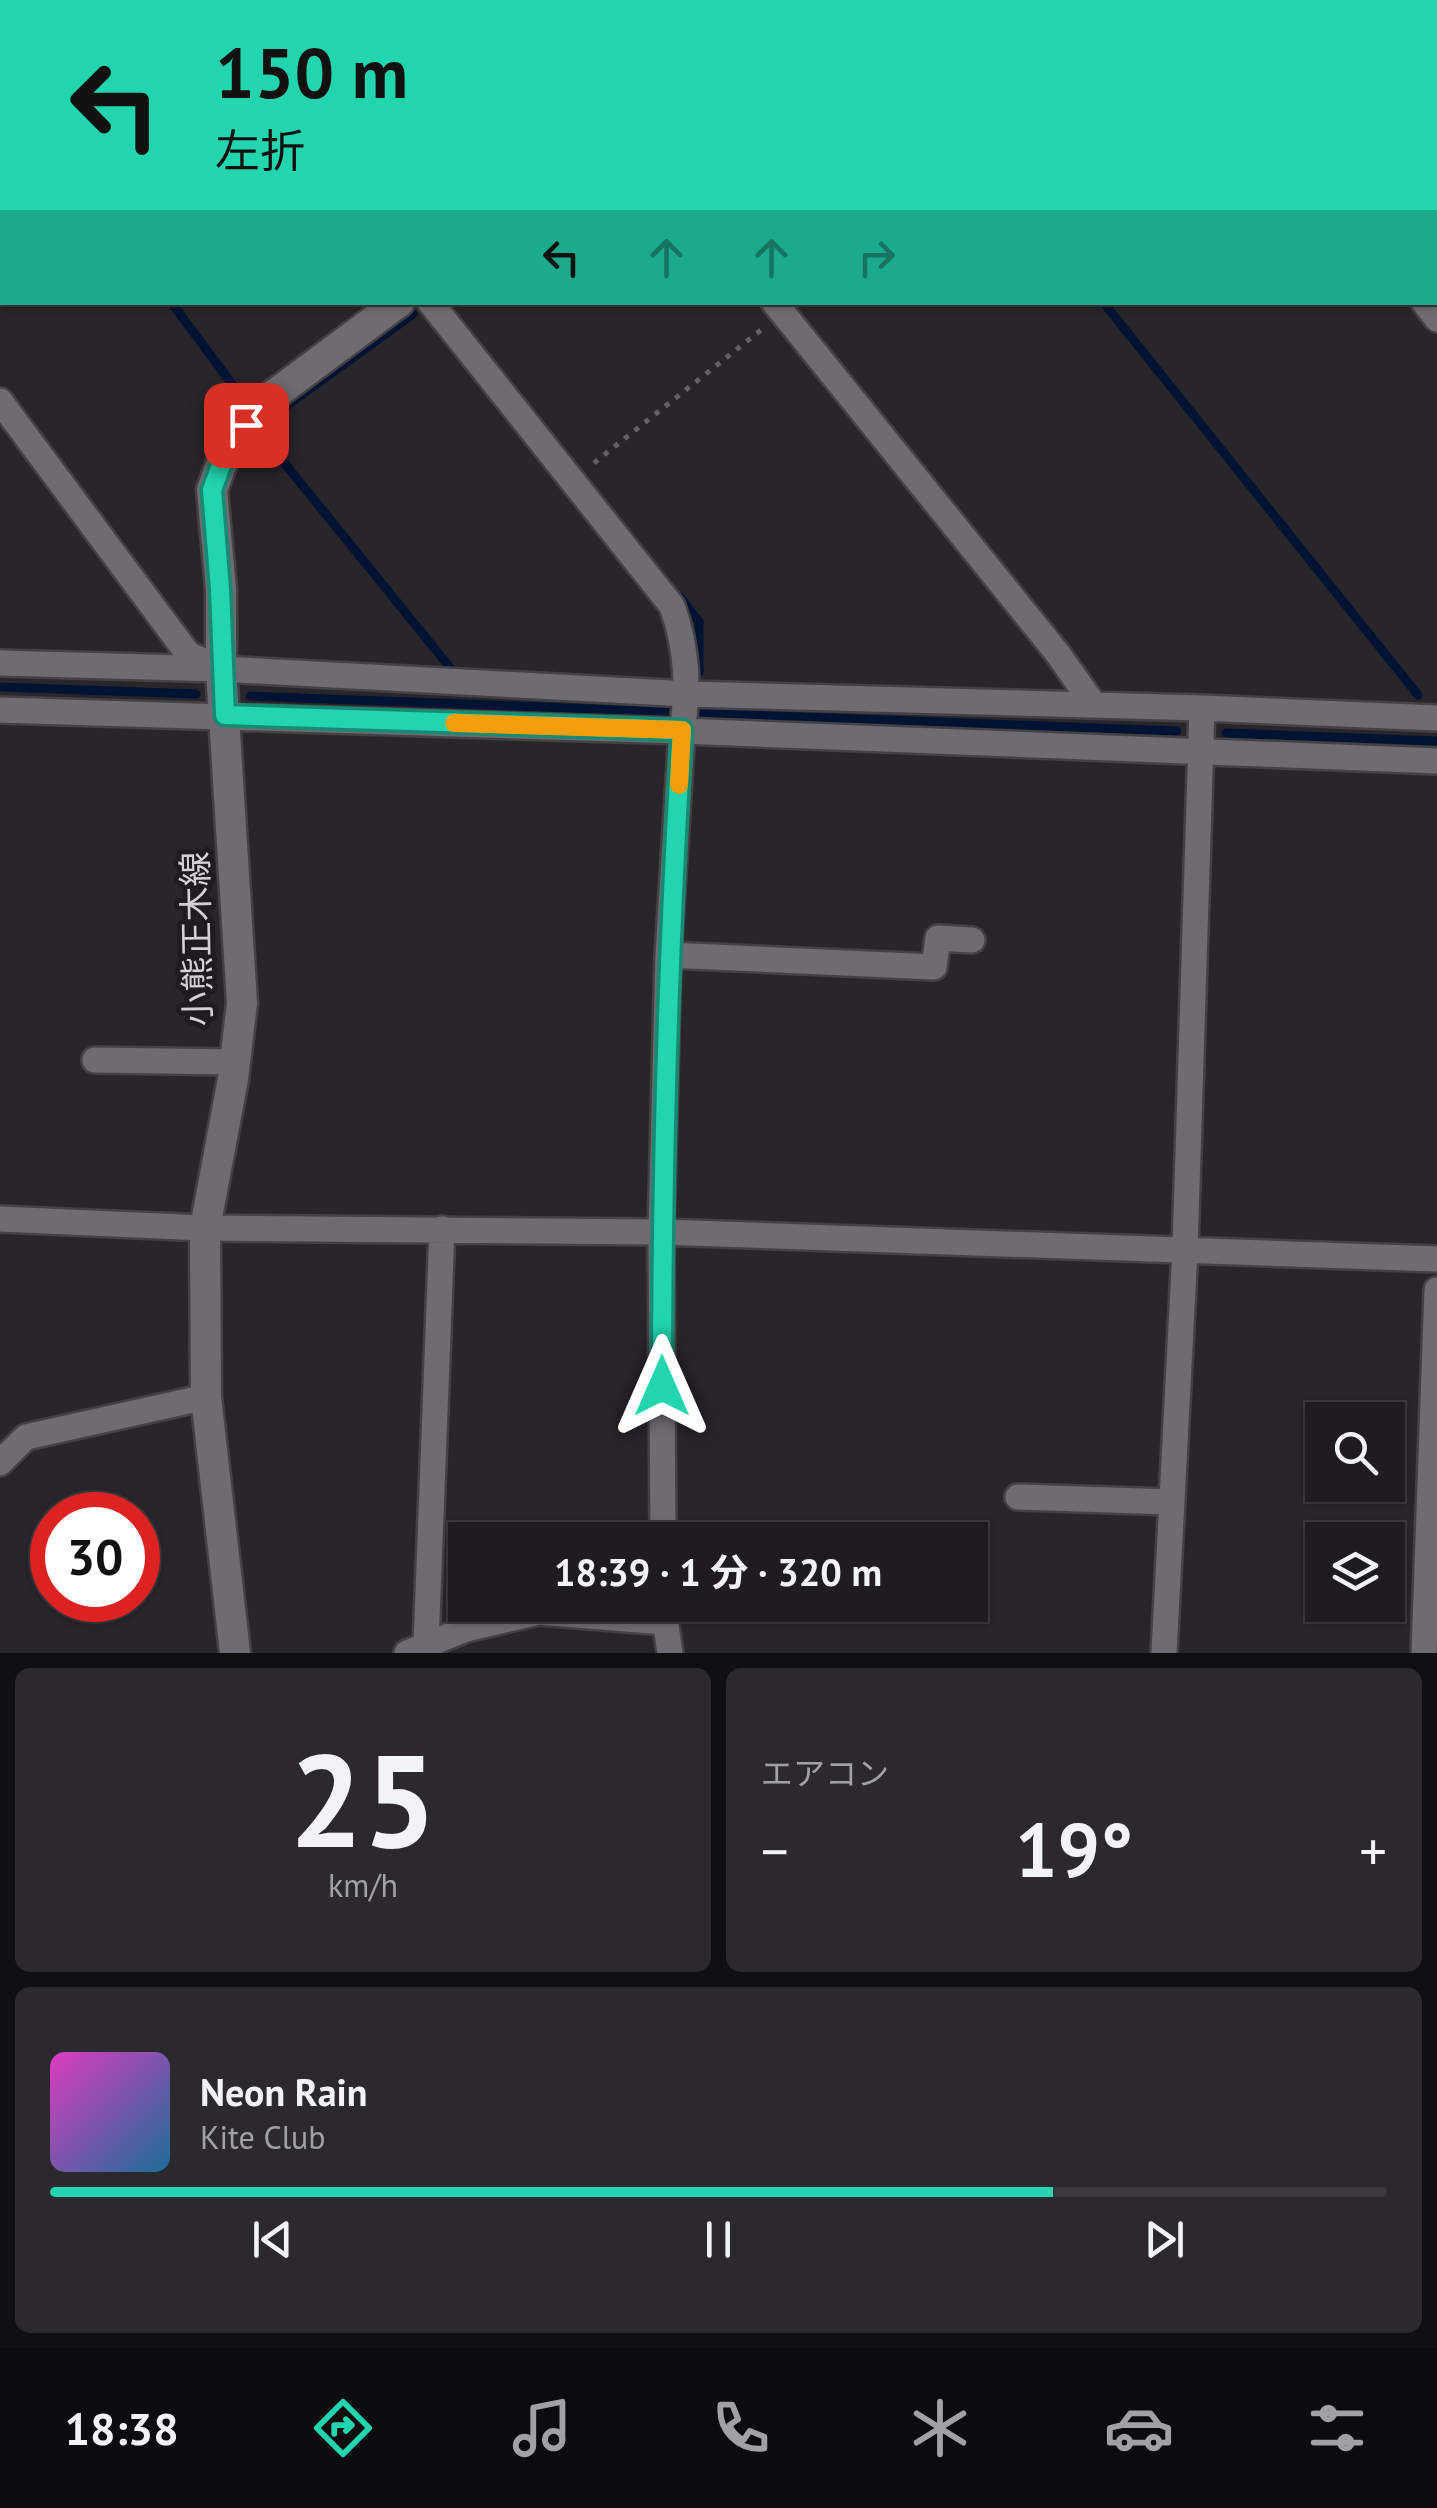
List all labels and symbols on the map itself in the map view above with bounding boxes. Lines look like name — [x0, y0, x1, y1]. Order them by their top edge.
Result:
pin — [204, 383, 289, 468]
street label: 小熊正木線 — [171, 851, 221, 1027]
position arrow — [610, 1334, 714, 1438]
speed limit sign: 30 — [30, 1492, 160, 1622]

